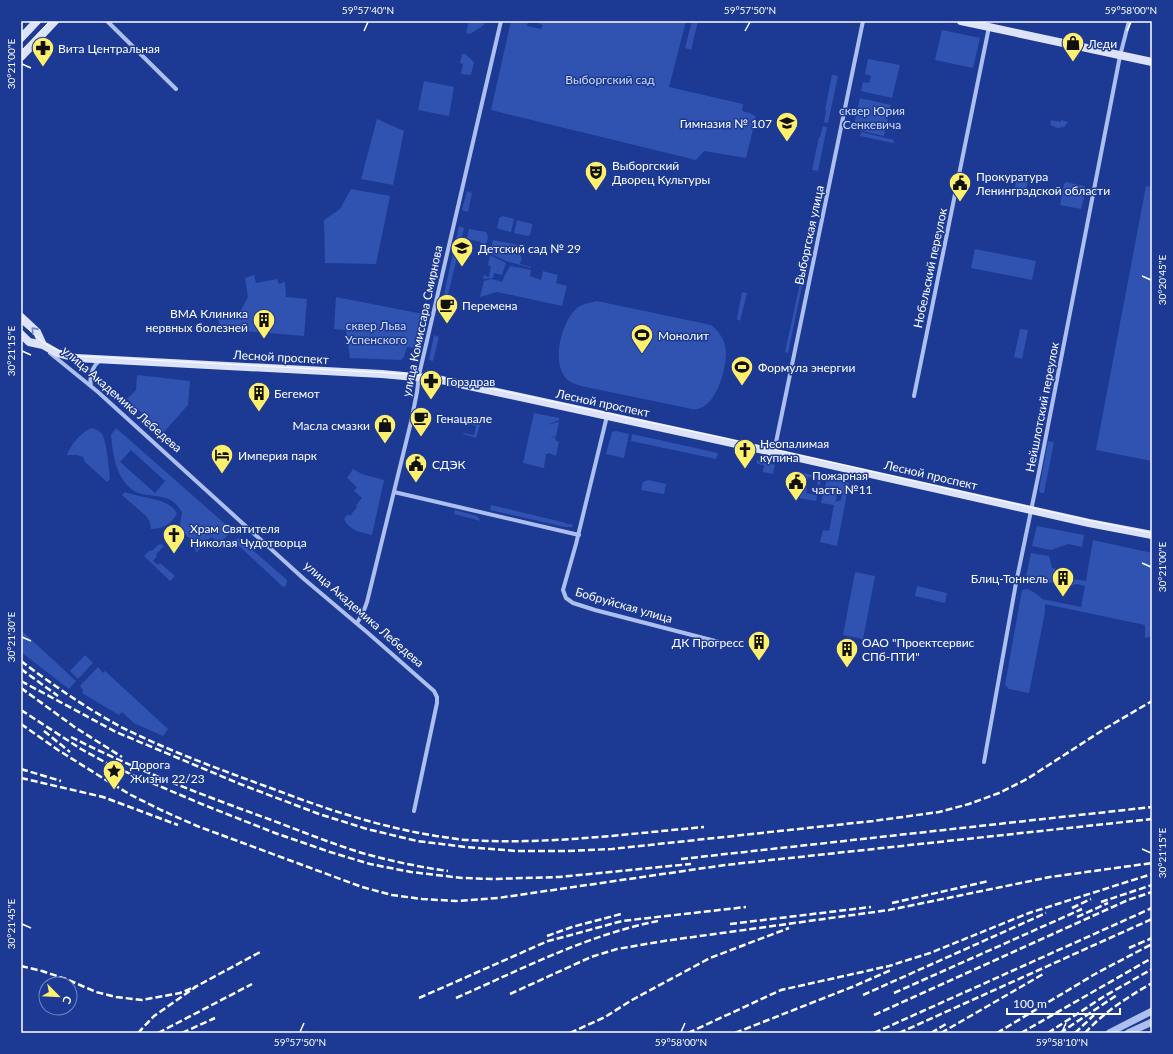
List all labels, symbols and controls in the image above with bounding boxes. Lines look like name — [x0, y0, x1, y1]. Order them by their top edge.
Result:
text: 59°57'40"N — [342, 4, 394, 16]
text: 59°57'50"N — [724, 4, 776, 16]
text: 59°58'00"N — [1105, 4, 1157, 16]
shop icon: Леди — [1060, 30, 1086, 63]
pharmacy icon: Вита Центральная — [30, 35, 56, 68]
place label: Леди — [1087, 36, 1117, 51]
text: 30°21'00"E — [5, 39, 17, 89]
place label: Вита Центральная — [58, 41, 160, 56]
park label: Выборгский сад — [565, 72, 655, 87]
park label: сквер Юрия Сенкевича — [839, 103, 905, 132]
school or university icon: Гимназия № 107 — [774, 110, 800, 143]
place label: Гимназия № 107 — [680, 116, 772, 131]
place label: Выборгский Дворец Культуры — [612, 158, 710, 187]
theatre icon: Выборгский Дворец Культуры — [583, 159, 609, 192]
place label: Прокуратура Ленинградской области — [975, 169, 1110, 198]
public building icon: Прокуратура Ленинградской области — [947, 170, 973, 203]
street label: Выборгская улица — [791, 184, 827, 286]
street label: Нобельский переулок — [910, 206, 950, 329]
school or university icon: Детский сад № 29 — [449, 235, 475, 268]
place label: Детский сад № 29 — [478, 241, 581, 256]
street label: улица Комиссара Смирнова — [399, 244, 445, 398]
text: 30°20'45"E — [1156, 255, 1168, 305]
cafe icon: Перемена — [434, 292, 460, 325]
place label: Перемена — [462, 298, 518, 313]
place label: ВМА Клиника нервных болезней — [145, 306, 248, 335]
building icon: ВМА Клиника нервных болезней — [251, 307, 277, 340]
park label: сквер Льва Успенского — [345, 318, 407, 347]
sports icon: Монолит — [629, 322, 655, 355]
text: 30°21'15"E — [5, 326, 17, 376]
one-way arrow — [31, 327, 39, 335]
place label: Монолит — [658, 328, 709, 343]
street label: Нейшлотский переулок — [1022, 340, 1062, 473]
street label: улица Академика Лебедева — [59, 343, 185, 455]
street label: Лесной проспект — [232, 347, 329, 367]
sports icon: Формула энергии — [729, 354, 755, 387]
place label: Формула энергии — [758, 360, 855, 375]
pharmacy icon: Горздрав — [418, 368, 444, 401]
place label: Горздрав — [446, 374, 495, 389]
building icon: Бегемот — [246, 380, 272, 413]
place label: Бегемот — [274, 386, 320, 401]
street label: Лесной проспект — [554, 386, 651, 420]
cafe icon: Генацвале — [408, 405, 434, 438]
place label: Генацвале — [436, 411, 492, 426]
shop icon: Масла смазки — [372, 412, 398, 445]
place label: Масла смазки — [293, 418, 370, 433]
place label: Неопалимая купина — [760, 436, 829, 465]
church icon: Неопалимая купина — [732, 437, 758, 470]
hotel icon: Империя парк — [209, 442, 235, 475]
place label: Империя парк — [238, 448, 318, 463]
public building icon: СДЭК — [403, 451, 429, 484]
place label: СДЭК — [432, 457, 466, 472]
street label: Лесной проспект — [882, 457, 979, 493]
place label: Пожарная часть №11 — [812, 468, 873, 497]
public building icon: Пожарная часть №11 — [783, 469, 809, 502]
place label: Храм Святителя Николая Чудотворца — [190, 521, 307, 550]
church icon: Храм Святителя Николая Чудотворца — [161, 522, 187, 555]
text: 30°21'00"E — [1156, 542, 1168, 592]
street label: улица Академика Лебедева — [301, 558, 427, 670]
building icon: Блиц-Тоннель — [1050, 565, 1076, 598]
place label: Блиц-Тоннель — [971, 571, 1048, 586]
street label: Бобруйская улица — [574, 584, 674, 626]
text: 30°21'30"E — [5, 612, 17, 662]
building icon: ДК Прогресс — [746, 629, 772, 662]
place label: ДК Прогресс — [672, 635, 744, 650]
place label: ОАО "Проектсервис СПб-ПТИ" — [862, 635, 975, 664]
building icon: ОАО "Проектсервис СПб-ПТИ" — [834, 636, 860, 669]
place label: Дорога Жизни 22/23 — [130, 757, 205, 786]
place icon: Дорога Жизни 22/23 — [101, 758, 127, 791]
text: 30°21'15"E — [1156, 828, 1168, 878]
text: 30°21'45"E — [5, 899, 17, 949]
north arrow — [38, 976, 78, 1016]
scale bar — [1007, 990, 1120, 1016]
text: С — [60, 994, 75, 1007]
text: 100 m — [1013, 996, 1047, 1011]
text: 59°57'50"N — [274, 1036, 326, 1048]
text: 59°58'00"N — [655, 1036, 707, 1048]
text: 59°58'10"N — [1036, 1036, 1088, 1048]

